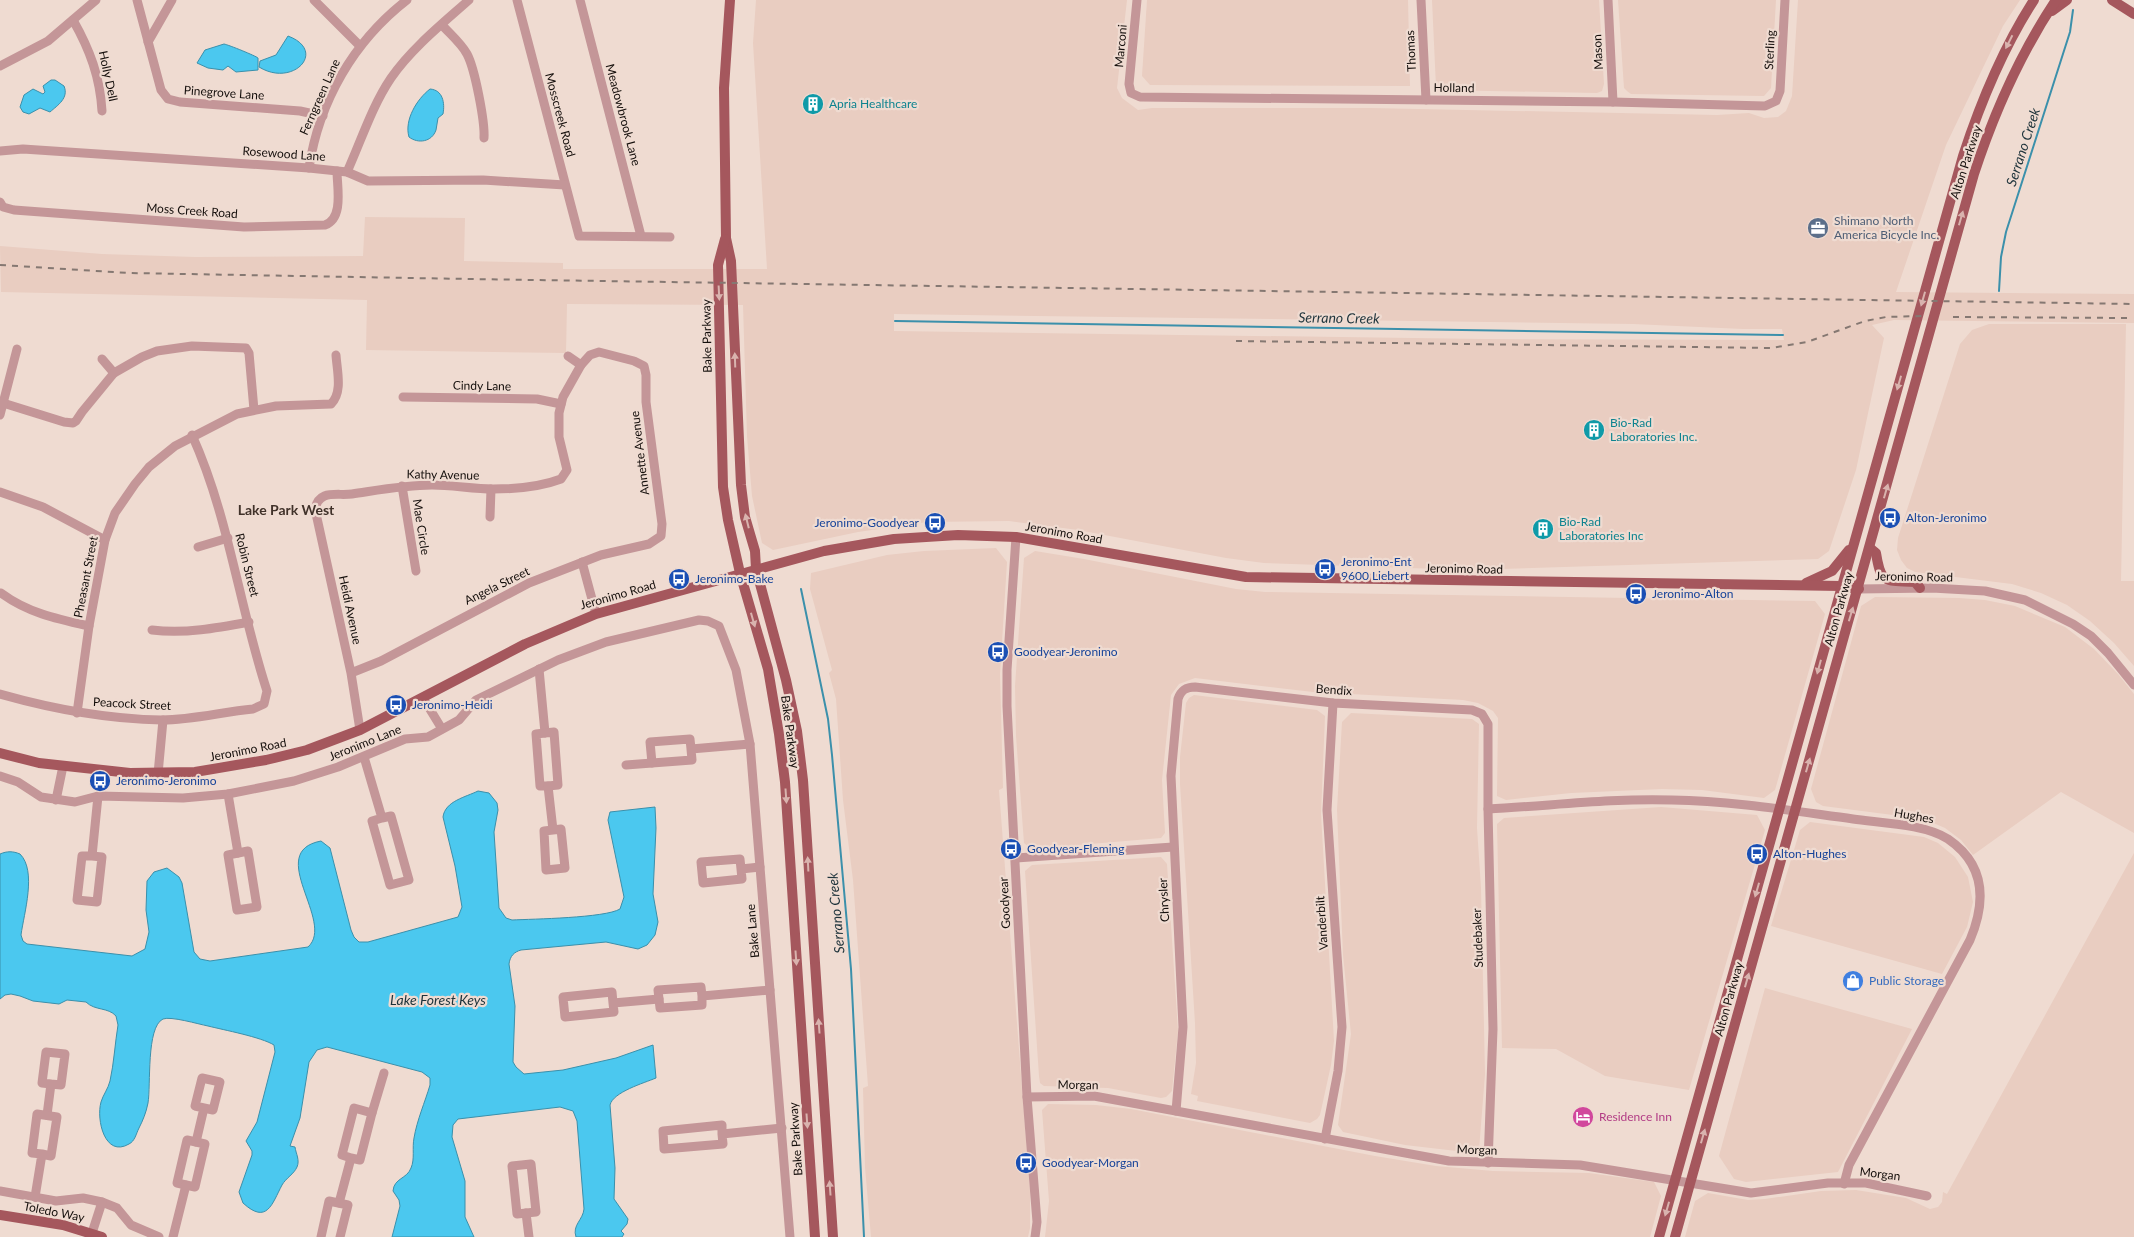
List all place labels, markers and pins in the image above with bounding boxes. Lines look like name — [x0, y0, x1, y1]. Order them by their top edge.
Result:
building icon: Apria Healthcare — [801, 92, 825, 116]
place label: Apria Healthcare — [829, 96, 917, 111]
place label: Shimano North America Bicycle Inc. — [1834, 213, 1939, 242]
office icon: Shimano North America Bicycle Inc. — [1806, 216, 1830, 240]
place label: Bio-Rad Laboratories Inc. — [1610, 415, 1697, 444]
building icon: Bio-Rad Laboratories Inc. — [1582, 418, 1606, 442]
bus stop icon: Alton-Jeronimo — [1878, 506, 1902, 530]
place label: Alton-Jeronimo — [1906, 510, 1987, 525]
bus stop icon: Jeronimo-Goodyear — [923, 511, 947, 535]
place label: Bio-Rad Laboratories Inc — [1559, 514, 1644, 543]
place label: Jeronimo-Goodyear — [814, 515, 920, 530]
building icon: Bio-Rad Laboratories Inc — [1531, 517, 1555, 541]
place label: Jeronimo-Ent 9600 Liebert — [1341, 554, 1412, 583]
bus stop icon: Jeronimo-Ent 9600 Liebert — [1313, 557, 1337, 581]
bus stop icon: Jeronimo-Bake — [667, 567, 691, 591]
place label: Jeronimo-Bake — [695, 571, 774, 586]
bus stop icon: Jeronimo-Alton — [1624, 582, 1648, 606]
place label: Jeronimo-Alton — [1652, 586, 1734, 601]
bus stop icon: Goodyear-Jeronimo — [986, 640, 1010, 664]
place label: Goodyear-Jeronimo — [1014, 644, 1118, 659]
bus stop icon: Jeronimo-Heidi — [384, 693, 408, 717]
place label: Jeronimo-Heidi — [412, 697, 493, 712]
bus stop icon: Jeronimo-Jeronimo — [88, 769, 112, 793]
place label: Jeronimo-Jeronimo — [116, 773, 217, 788]
bus stop icon: Goodyear-Fleming — [999, 837, 1023, 861]
place label: Goodyear-Fleming — [1027, 841, 1124, 856]
bus stop icon: Alton-Hughes — [1745, 842, 1769, 866]
place label: Alton-Hughes — [1773, 846, 1846, 861]
shop icon: Public Storage — [1841, 969, 1865, 993]
place label: Public Storage — [1869, 973, 1944, 988]
hotel icon: Residence Inn — [1571, 1105, 1595, 1129]
place label: Residence Inn — [1599, 1109, 1672, 1124]
bus stop icon: Goodyear-Morgan — [1014, 1151, 1038, 1175]
place label: Goodyear-Morgan — [1042, 1155, 1139, 1170]

